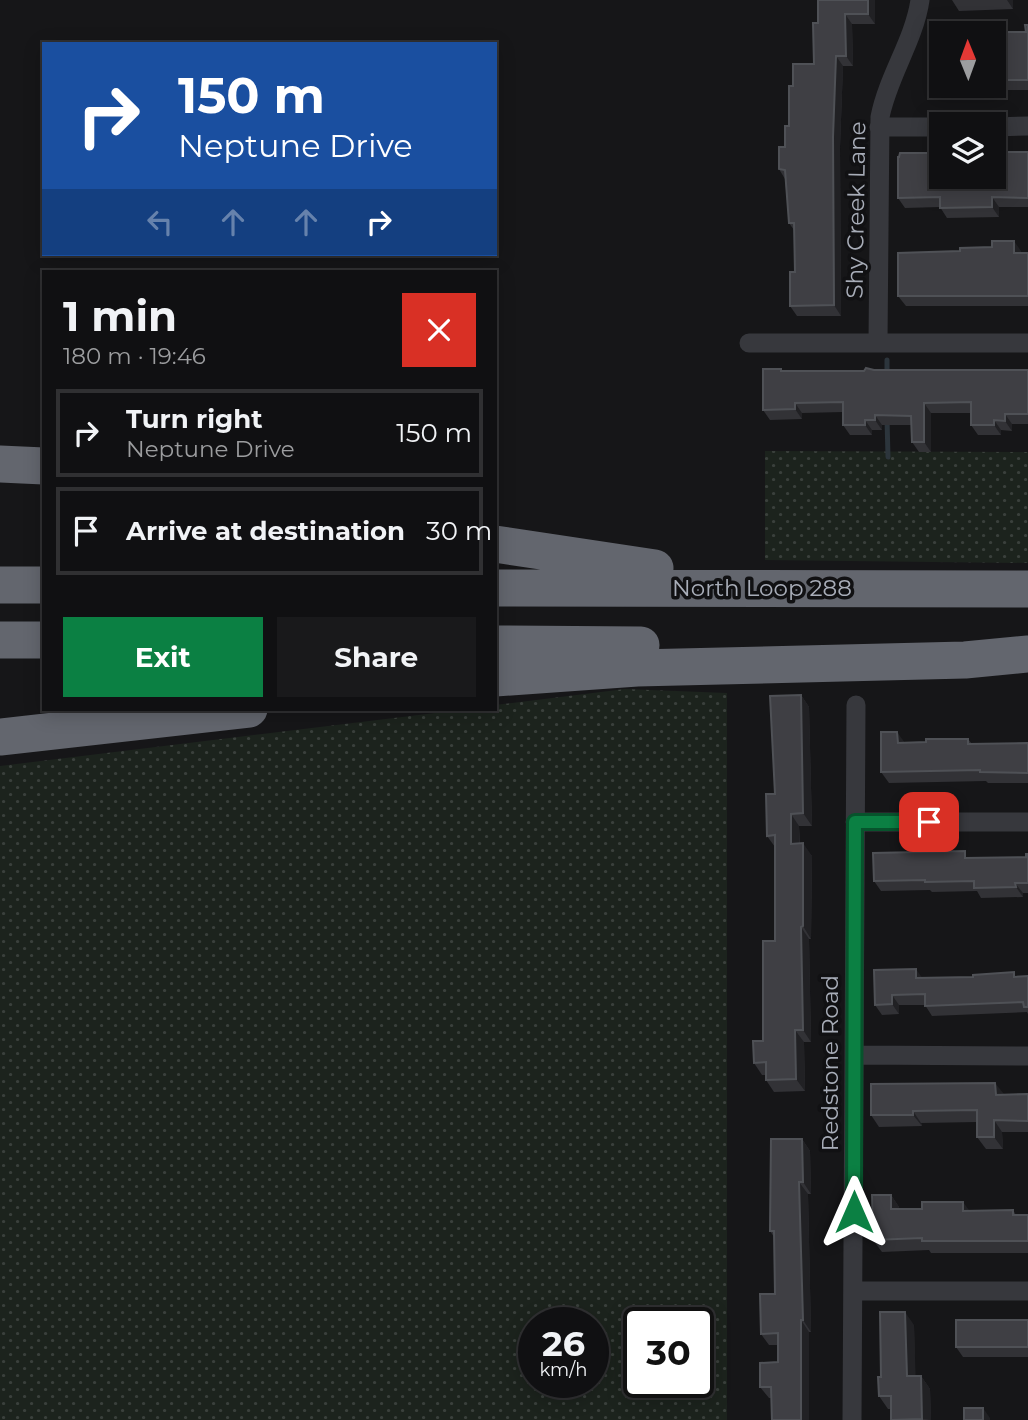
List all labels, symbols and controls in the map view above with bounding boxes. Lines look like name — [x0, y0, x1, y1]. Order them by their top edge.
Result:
north arrow — [929, 21, 1006, 98]
map controls — [929, 21, 1006, 189]
text: 150 m — [178, 66, 325, 125]
icon: right — [63, 70, 154, 161]
button: layers — [929, 112, 1006, 189]
street label: Shy Creek Lane — [840, 121, 872, 299]
text: Neptune Drive — [178, 126, 413, 165]
icon: left — [141, 203, 179, 241]
icon: ahead — [214, 203, 252, 241]
icon: ahead — [287, 203, 325, 241]
icon: right — [360, 203, 398, 241]
text: 1 min — [63, 290, 177, 342]
button: close — [402, 293, 476, 367]
text: 180 m · 19:46 — [63, 342, 206, 370]
text: Turn right — [126, 403, 262, 435]
icon: right — [67, 414, 105, 452]
text: 150 m — [396, 417, 472, 449]
text: Neptune Drive — [126, 435, 295, 463]
icon: arrive — [67, 512, 105, 550]
text: Arrive at destination — [126, 515, 405, 547]
text: 30 m — [426, 515, 492, 547]
street label: North Loop 288 — [672, 574, 852, 602]
button: Exit — [63, 617, 263, 697]
button: Share — [277, 617, 476, 697]
pin — [899, 792, 959, 852]
icon: arrive — [910, 803, 948, 841]
street label: Redstone Road — [816, 975, 844, 1151]
position arrow — [817, 1175, 891, 1249]
speed limit sign: 30 — [623, 1307, 714, 1398]
text: 26 — [542, 1322, 585, 1365]
text: km/h — [539, 1359, 588, 1381]

